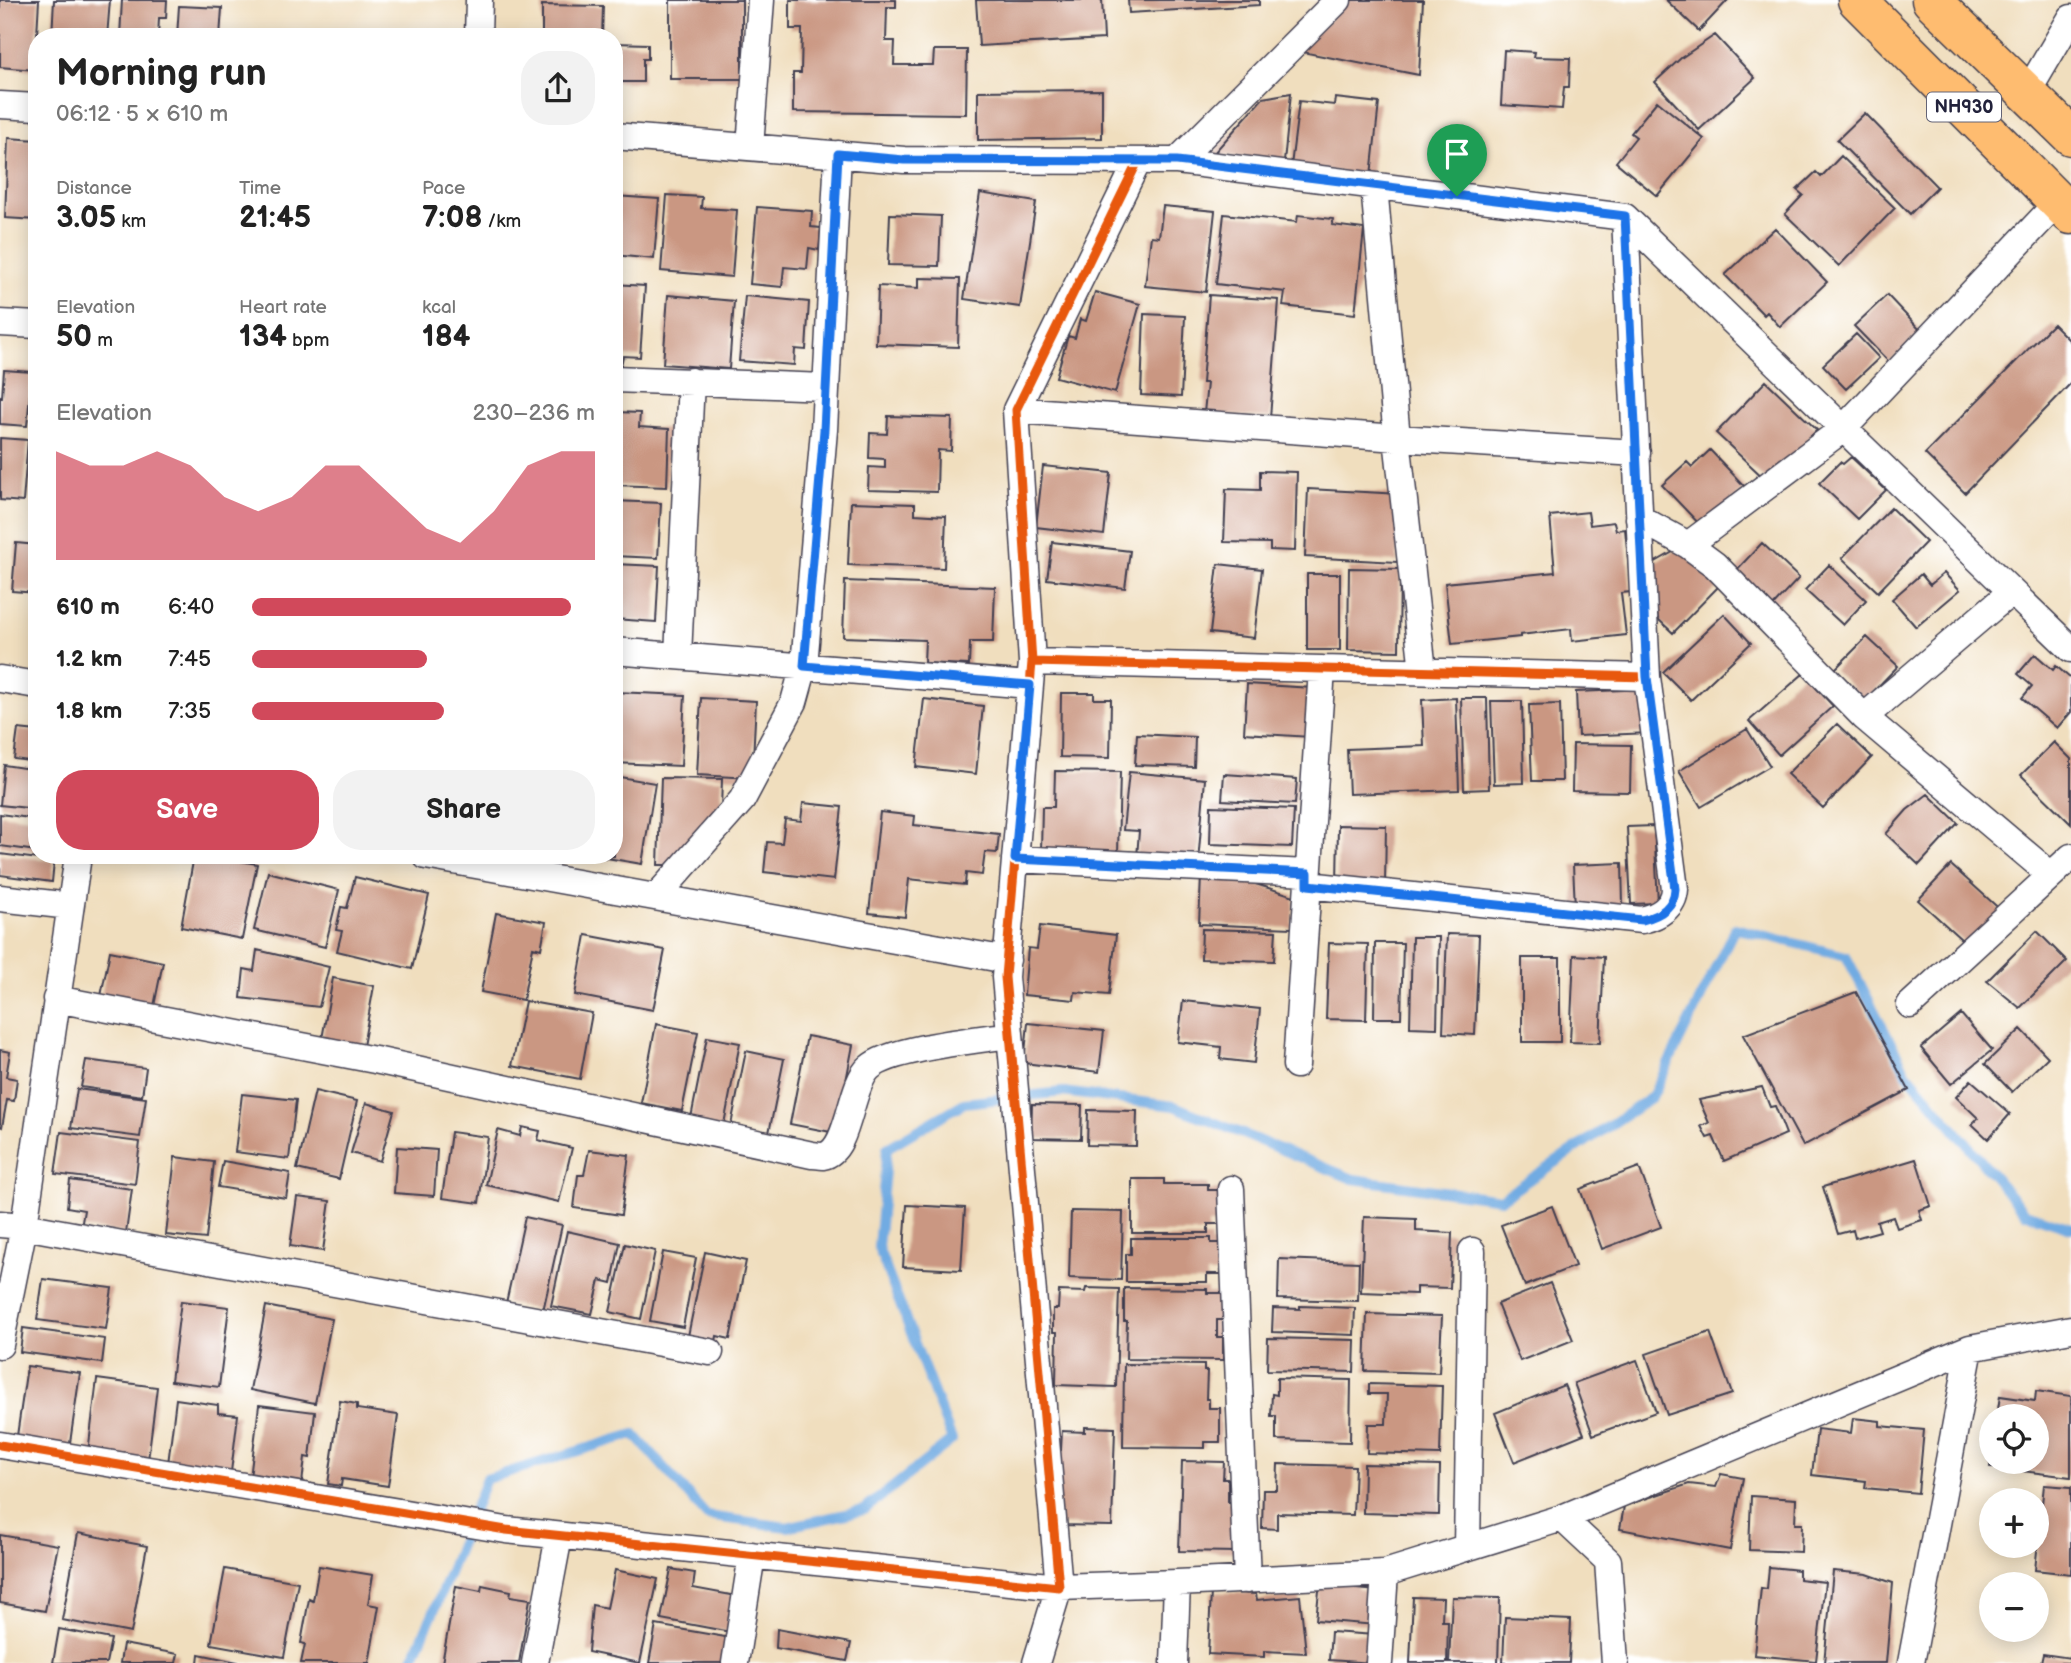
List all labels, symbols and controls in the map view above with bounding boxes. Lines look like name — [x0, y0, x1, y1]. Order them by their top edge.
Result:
text: Morning run — [56, 51, 267, 96]
button: share — [521, 51, 595, 125]
road number: NH930 — [1927, 92, 2001, 122]
text: 06:12 · 5 × 610 m — [56, 100, 228, 128]
pin — [1427, 124, 1487, 196]
icon: arrive — [1438, 135, 1476, 173]
text: Distance — [56, 177, 132, 200]
text: Time — [239, 177, 281, 200]
text: Pace — [422, 177, 465, 200]
text: 3.05 — [56, 200, 116, 236]
text: 21:45 — [239, 200, 311, 236]
text: 7:08 — [422, 200, 482, 236]
text: km — [116, 210, 146, 233]
text: /km — [482, 210, 521, 233]
text: Elevation — [56, 296, 135, 319]
text: Heart rate — [239, 296, 327, 319]
text: kcal — [422, 296, 456, 319]
text: 50 — [56, 319, 92, 355]
text: 134 — [239, 319, 287, 355]
text: 184 — [422, 319, 470, 355]
text: m — [92, 329, 113, 352]
text: bpm — [287, 329, 329, 352]
text: Elevation — [56, 399, 152, 427]
text: 230–236 m — [473, 399, 595, 427]
text: 610 m — [56, 593, 120, 621]
text: 6:40 — [168, 593, 214, 621]
text: 1.2 km — [56, 645, 122, 673]
text: 7:45 — [168, 645, 211, 673]
text: 1.8 km — [56, 697, 122, 725]
text: 7:35 — [168, 697, 211, 725]
button: Save — [56, 770, 319, 850]
button: Share — [333, 770, 595, 850]
map controls — [1979, 1404, 2049, 1642]
button: locate — [1979, 1404, 2049, 1474]
button: + — [1979, 1488, 2049, 1558]
button: − — [1979, 1572, 2049, 1642]

